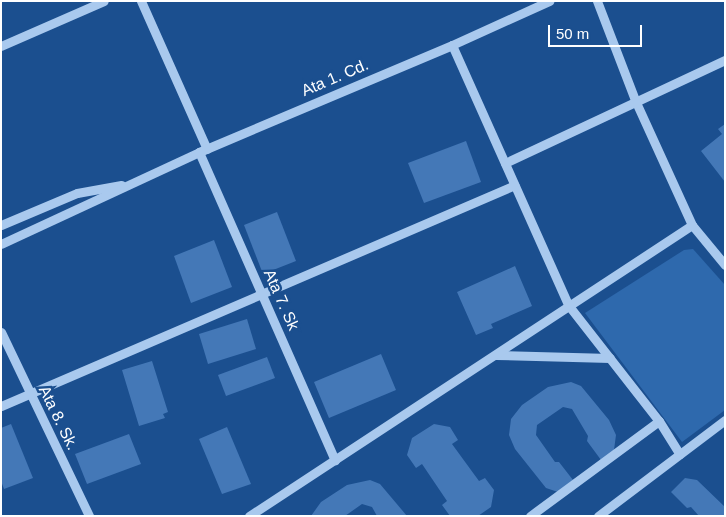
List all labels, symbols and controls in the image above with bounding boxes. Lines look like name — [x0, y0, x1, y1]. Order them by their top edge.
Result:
scale bar — [551, 15, 645, 47]
text: 50 m — [556, 25, 589, 42]
street label: Ata 1. Cd. — [299, 55, 371, 101]
street label: Ata 7. Sk — [259, 266, 303, 334]
street label: Ata 8. Sk. — [34, 383, 82, 453]

